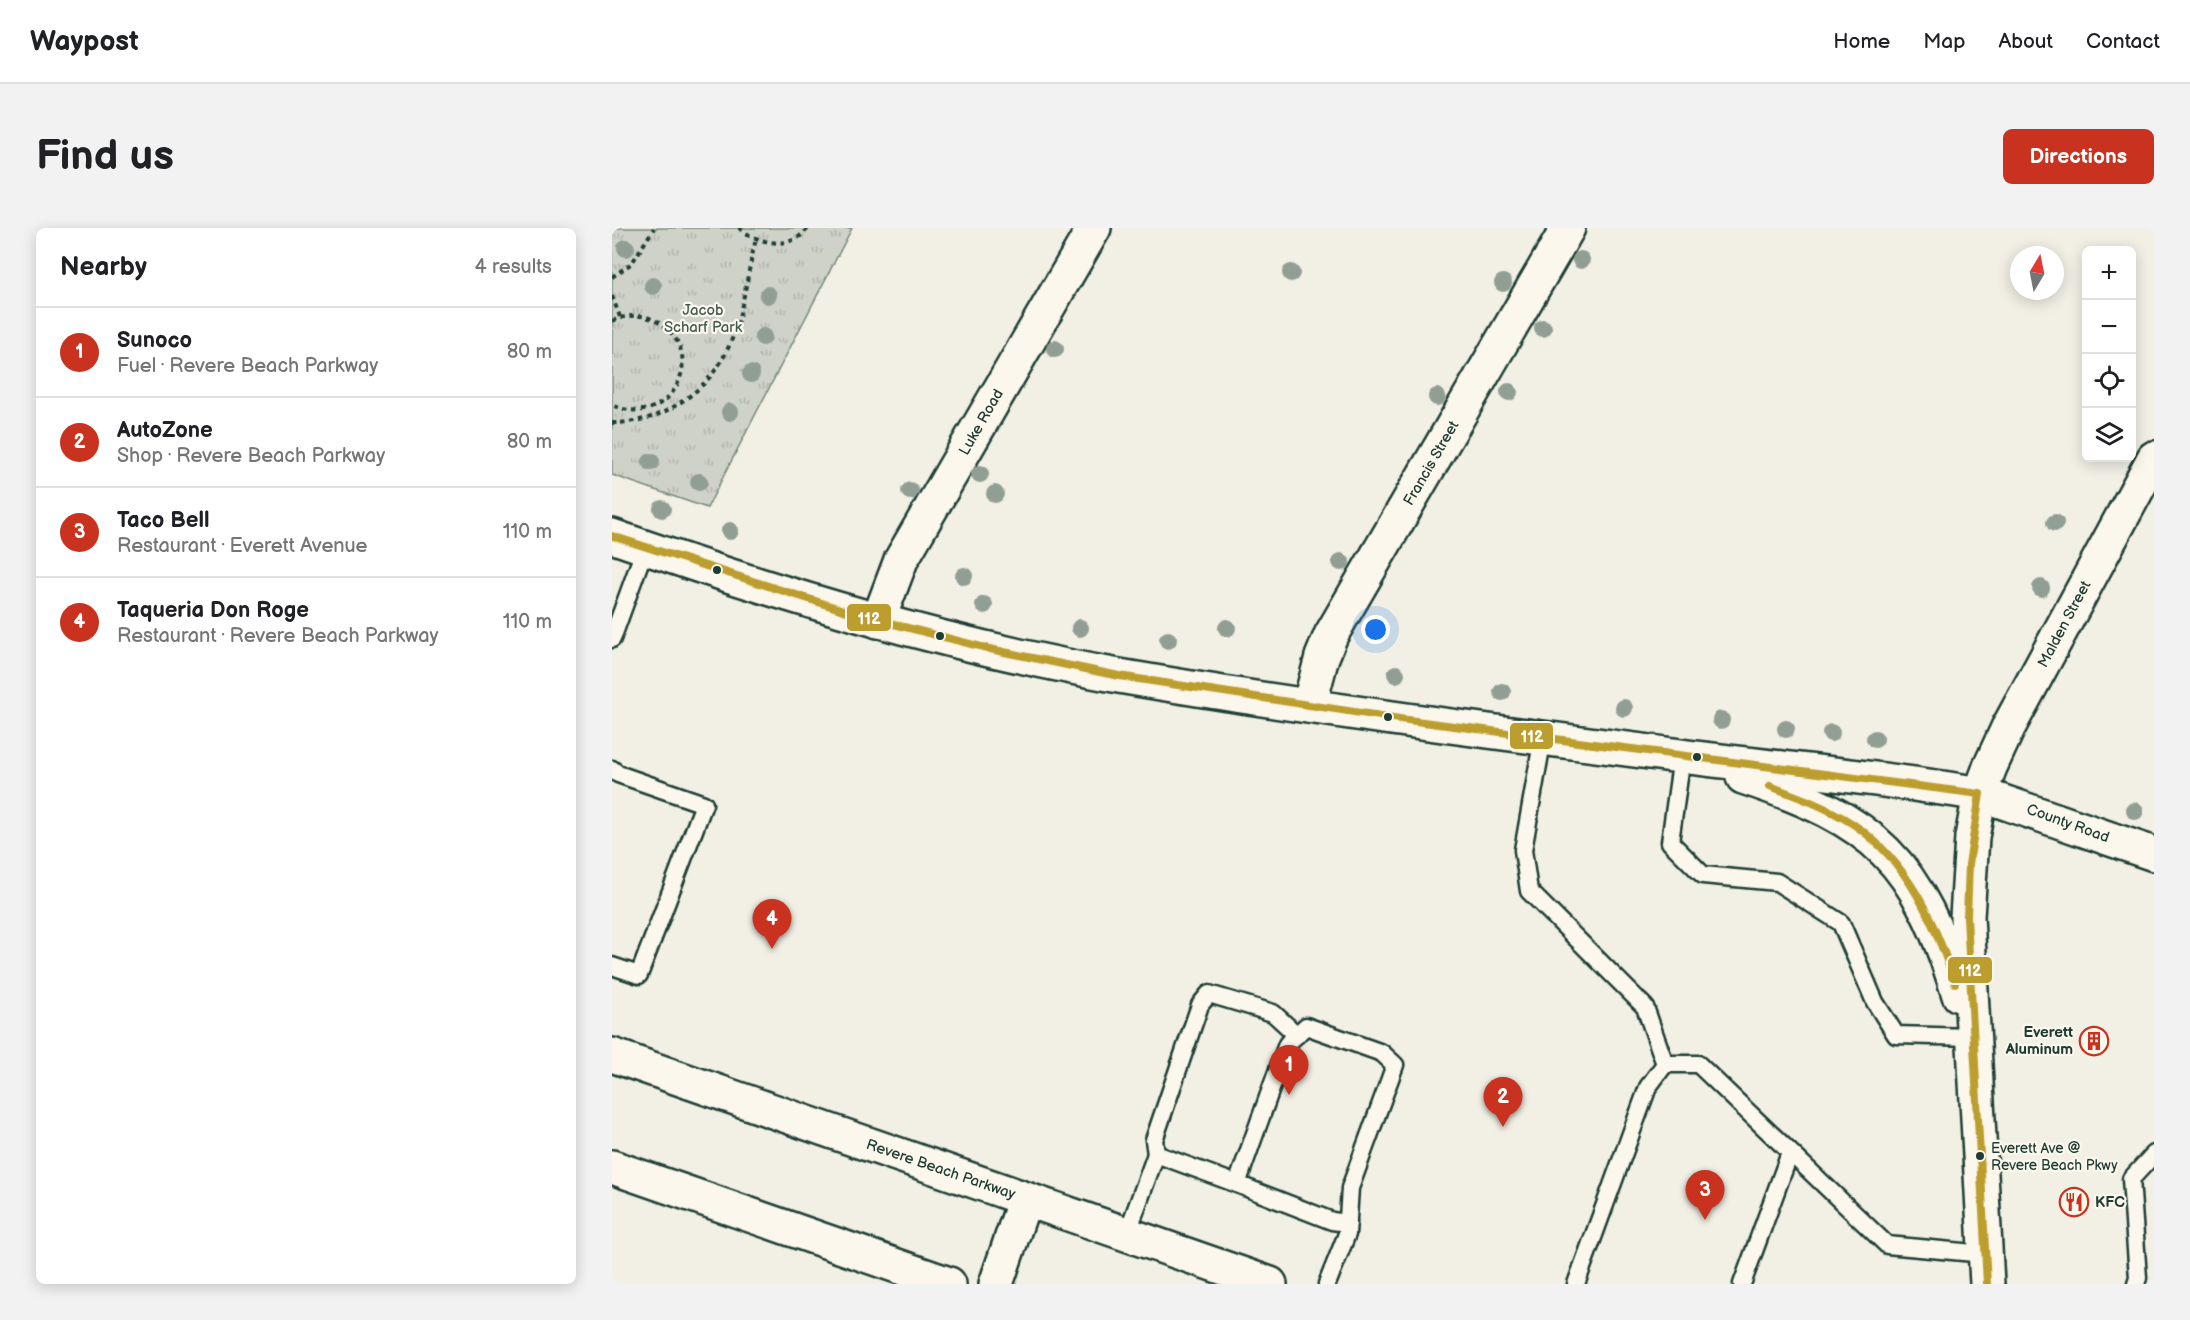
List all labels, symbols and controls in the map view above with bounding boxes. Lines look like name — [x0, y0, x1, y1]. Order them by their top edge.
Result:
text: Waypost — [30, 25, 139, 58]
text: Home — [1833, 29, 1890, 54]
text: Map — [1923, 29, 1965, 54]
text: About — [1998, 29, 2053, 54]
text: Contact — [2086, 29, 2160, 54]
button: Directions — [2003, 129, 2154, 184]
text: Find us — [36, 131, 174, 182]
north arrow — [2010, 246, 2064, 300]
map controls — [2082, 246, 2136, 462]
button: + — [2082, 246, 2136, 300]
text: Nearby — [60, 252, 147, 283]
text: 4 results — [474, 255, 552, 279]
button: − — [2082, 300, 2136, 354]
park label: Jacob Scharf Park — [664, 301, 743, 337]
text: Sunoco — [117, 327, 192, 354]
text: 1 — [75, 340, 84, 364]
text: 80 m — [507, 340, 552, 364]
text: Fuel · Revere Beach Parkway — [117, 354, 378, 378]
button: locate — [2082, 354, 2136, 408]
street label: Luke Road — [955, 386, 1008, 459]
button: layers — [2082, 408, 2136, 462]
text: AutoZone — [117, 417, 213, 444]
street label: Francis Street — [1399, 417, 1464, 509]
text: 2 — [74, 430, 85, 454]
text: 80 m — [507, 430, 552, 454]
text: Shop · Revere Beach Parkway — [117, 444, 385, 468]
text: Taco Bell — [117, 507, 209, 534]
text: 3 — [74, 520, 85, 544]
text: 110 m — [503, 520, 552, 544]
text: Restaurant · Everett Avenue — [117, 534, 367, 558]
unlabelled marker — [711, 564, 723, 576]
street label: Malden Street — [2034, 577, 2095, 671]
text: Taqueria Don Roge — [117, 597, 309, 624]
line badge: 112 — [846, 603, 892, 632]
text: 4 — [74, 610, 85, 634]
text: 110 m — [503, 610, 552, 634]
text: 112 — [857, 610, 881, 629]
your location — [1361, 615, 1390, 644]
text: Restaurant · Revere Beach Parkway — [117, 624, 439, 648]
unlabelled marker — [934, 630, 946, 642]
unlabelled marker — [1382, 711, 1394, 723]
line badge: 112 — [1509, 722, 1554, 750]
text: 112 — [1520, 728, 1544, 747]
unlabelled marker — [1691, 751, 1703, 763]
street label: County Road — [2024, 800, 2112, 847]
pin: 4 — [752, 900, 792, 949]
line badge: 112 — [1947, 956, 1993, 984]
text: 112 — [1958, 962, 1982, 981]
place label: Everett Aluminum — [2005, 1023, 2073, 1059]
building icon: Everett Aluminum — [2078, 1025, 2110, 1057]
pin: 1 — [1270, 1046, 1308, 1095]
pin: 2 — [1484, 1078, 1522, 1127]
street label: Revere Beach Parkway — [864, 1135, 1018, 1204]
place label: Everett Ave @ Revere Beach Pkwy — [1991, 1140, 2118, 1174]
marker: Everett Ave @ Revere Beach Pkwy — [1974, 1150, 1986, 1162]
pin: 3 — [1686, 1170, 1724, 1220]
restaurant icon: KFC — [2058, 1186, 2090, 1218]
place label: KFC — [2095, 1193, 2125, 1212]

